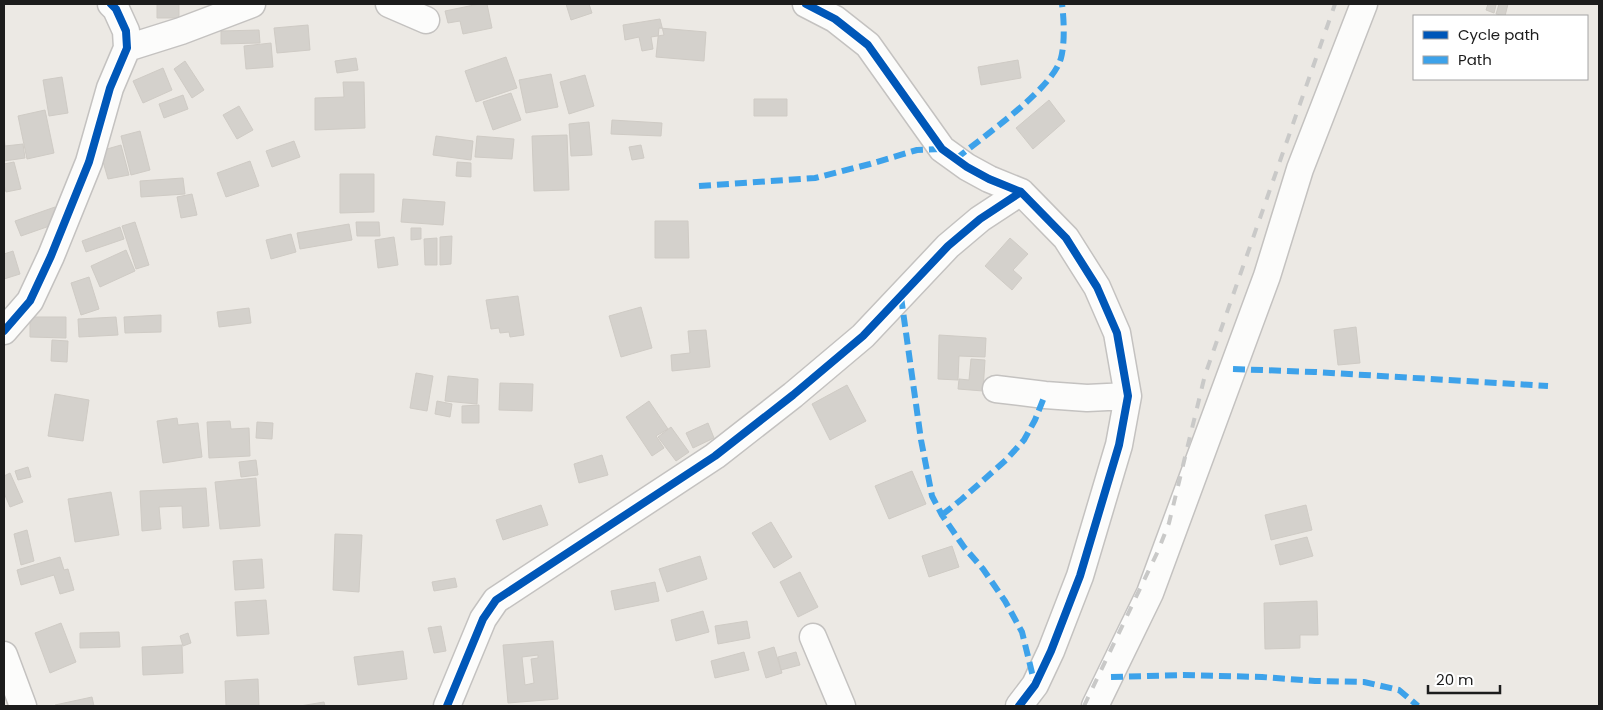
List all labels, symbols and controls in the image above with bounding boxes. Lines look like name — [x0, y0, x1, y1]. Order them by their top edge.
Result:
legend — [1413, 15, 1588, 80]
text: Cycle path — [1458, 24, 1539, 45]
text: Path — [1458, 49, 1492, 70]
scale bar — [1428, 662, 1500, 694]
text: 20 m — [1436, 669, 1474, 690]

